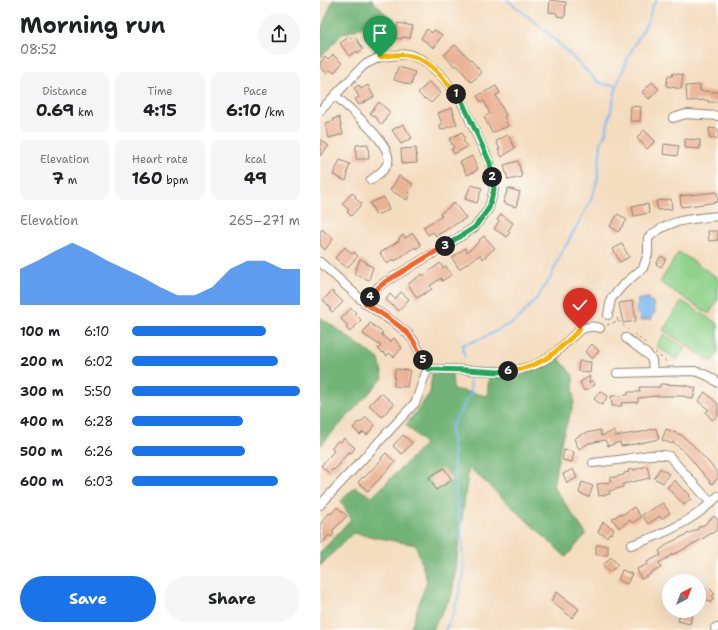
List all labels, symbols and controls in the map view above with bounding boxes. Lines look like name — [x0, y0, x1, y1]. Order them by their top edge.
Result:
text: Morning run — [20, 11, 165, 40]
button: share — [258, 13, 300, 55]
pin — [363, 16, 397, 57]
icon: arrive — [369, 22, 391, 44]
text: 08:52 — [20, 41, 57, 58]
text: Distance — [42, 84, 87, 99]
text: Time — [147, 84, 173, 99]
text: Pace — [243, 84, 267, 99]
pin: 1 — [446, 84, 466, 104]
text: 1 — [453, 86, 459, 101]
text: 0.69 — [36, 99, 74, 121]
text: 4:15 — [143, 99, 177, 121]
text: 6:10 — [226, 99, 261, 121]
text: km — [74, 105, 94, 120]
text: /km — [261, 105, 285, 120]
text: Elevation — [40, 152, 89, 167]
text: Heart rate — [132, 152, 188, 167]
text: kcal — [245, 152, 266, 167]
text: 7 — [52, 167, 64, 189]
text: 160 — [132, 167, 163, 189]
text: 49 — [244, 167, 267, 189]
pin: 2 — [482, 167, 502, 187]
text: 2 — [488, 169, 496, 184]
text: m — [64, 173, 77, 188]
text: bpm — [163, 173, 188, 188]
text: Elevation — [20, 212, 78, 229]
text: 265–271 m — [228, 212, 300, 229]
pin: 3 — [435, 236, 455, 256]
text: 3 — [441, 238, 449, 253]
pin: 4 — [360, 287, 380, 307]
pin — [563, 288, 597, 329]
text: 4 — [366, 289, 374, 304]
icon: check — [569, 294, 591, 316]
text: 100 m — [20, 323, 60, 340]
text: 6:10 — [84, 323, 109, 340]
pin: 5 — [413, 350, 433, 370]
text: 5 — [420, 352, 426, 367]
text: 200 m — [20, 353, 63, 370]
text: 6:02 — [84, 353, 113, 370]
pin: 6 — [498, 361, 518, 381]
text: 6 — [504, 363, 512, 378]
text: 300 m — [20, 383, 64, 400]
text: 5:50 — [84, 383, 112, 400]
text: 400 m — [20, 413, 64, 430]
text: 6:28 — [84, 413, 113, 430]
text: 500 m — [20, 443, 63, 460]
text: 6:26 — [84, 443, 113, 460]
text: 600 m — [20, 473, 64, 490]
text: 6:03 — [84, 473, 113, 490]
north arrow — [662, 574, 706, 618]
map controls — [662, 574, 706, 618]
button: Save — [20, 576, 156, 622]
button: Share — [164, 576, 300, 622]

